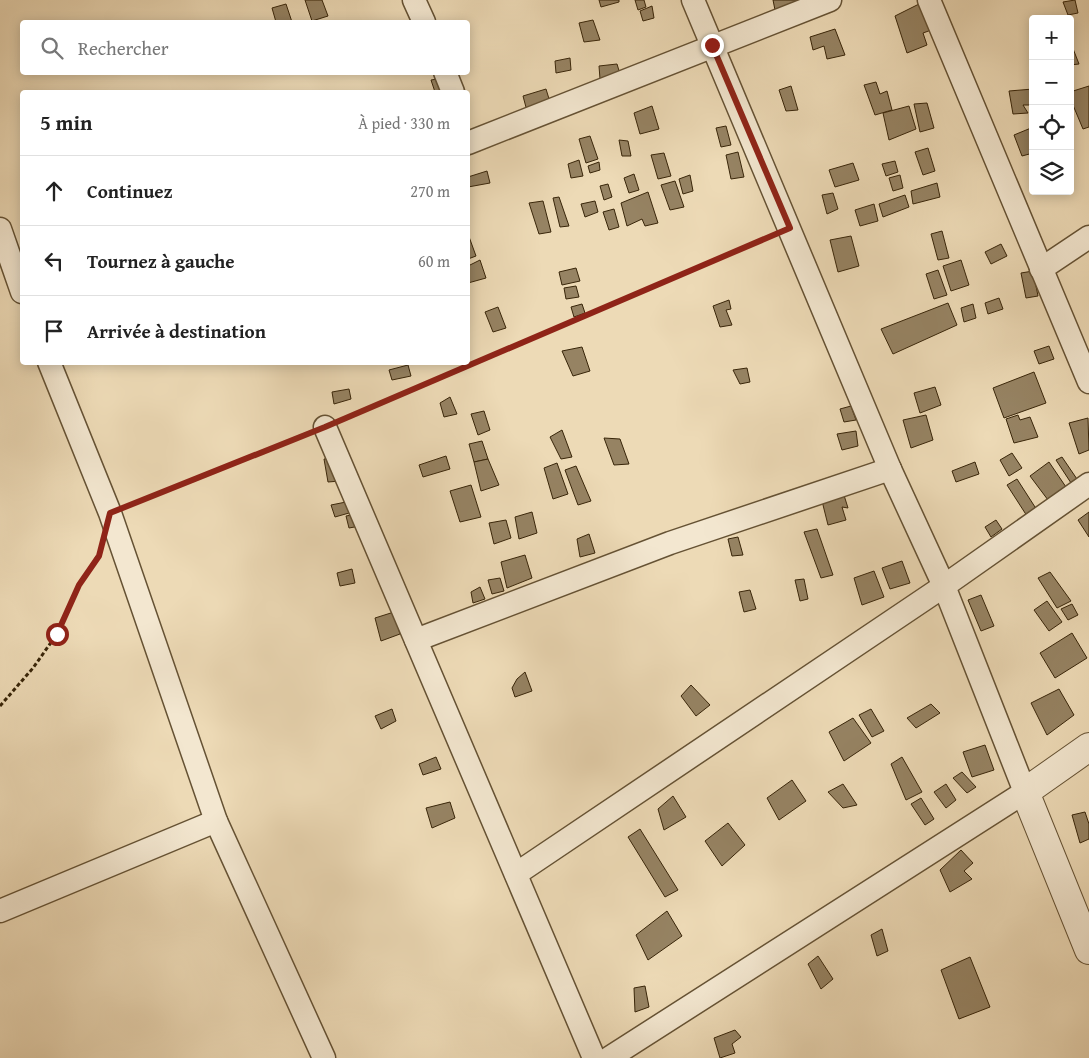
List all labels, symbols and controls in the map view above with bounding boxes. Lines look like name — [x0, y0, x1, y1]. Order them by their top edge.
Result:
map controls — [1029, 15, 1074, 195]
button: + — [1029, 15, 1074, 60]
search box — [20, 20, 470, 75]
icon: search — [38, 34, 66, 62]
text: Rechercher — [78, 34, 169, 62]
route end — [701, 34, 724, 57]
button: − — [1029, 60, 1074, 105]
button: locate — [1029, 105, 1074, 150]
text: 5 min — [40, 107, 92, 138]
text: À pied · 330 m — [358, 111, 450, 135]
button: layers — [1029, 150, 1074, 195]
icon: ahead — [40, 177, 68, 205]
text: Continuez — [87, 177, 173, 205]
text: 270 m — [410, 179, 450, 203]
icon: left — [40, 247, 68, 275]
text: Tournez à gauche — [87, 247, 235, 275]
text: 60 m — [418, 249, 450, 273]
icon: arrive — [40, 317, 68, 345]
text: Arrivée à destination — [87, 317, 266, 345]
route start — [46, 623, 69, 646]

